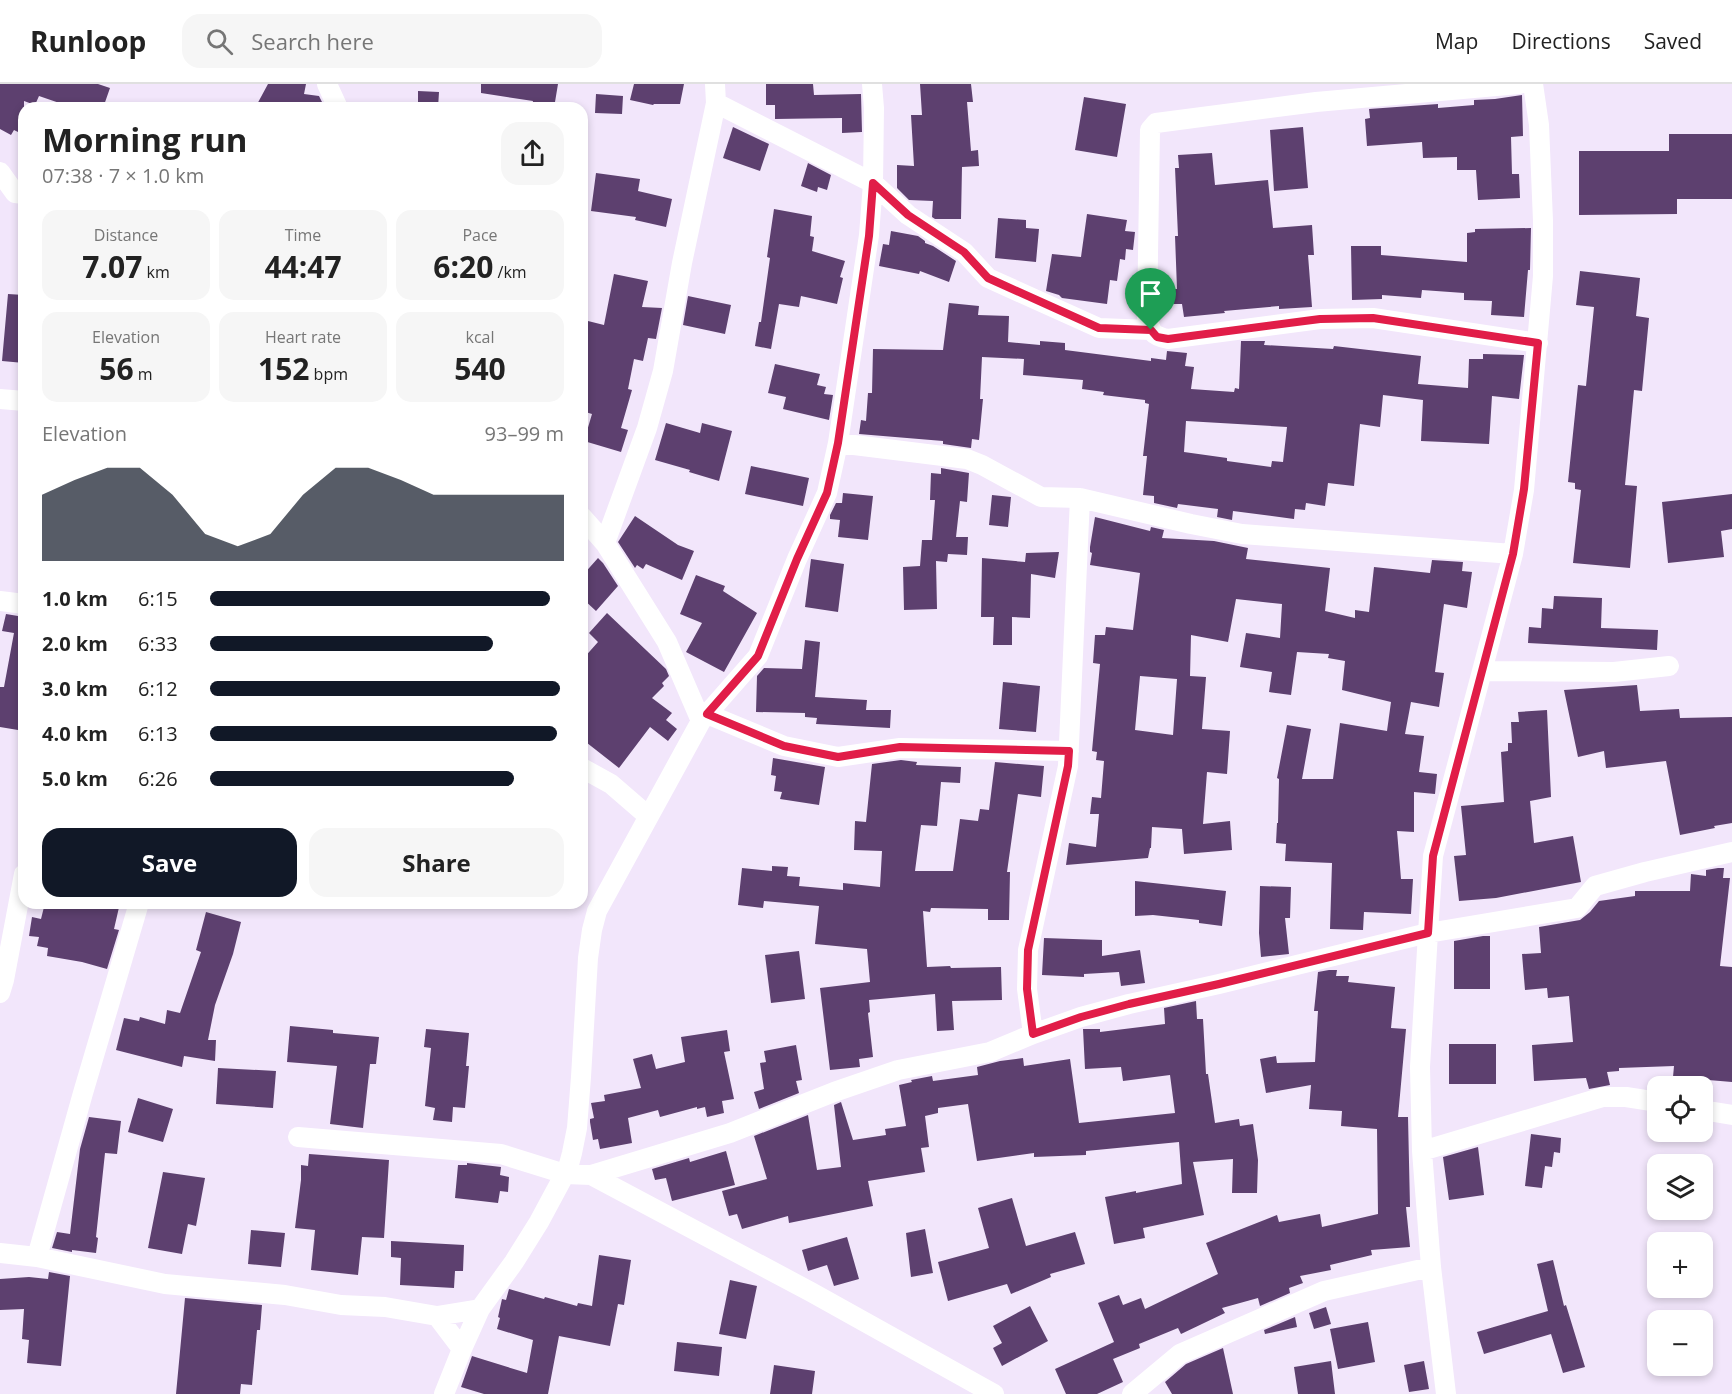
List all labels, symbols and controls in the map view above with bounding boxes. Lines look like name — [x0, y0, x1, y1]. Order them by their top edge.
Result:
search box — [182, 14, 602, 68]
text: Runloop — [30, 22, 146, 60]
icon: search — [203, 25, 236, 58]
text: Search here — [251, 26, 374, 56]
text: Map — [1435, 27, 1478, 55]
text: Directions — [1511, 27, 1611, 55]
text: Saved — [1644, 27, 1702, 55]
text: Morning run — [42, 117, 248, 162]
button: share — [501, 122, 564, 185]
text: 07:38 · 7 × 1.0 km — [42, 162, 204, 189]
text: Distance — [94, 224, 158, 246]
text: Time — [285, 224, 321, 246]
text: Pace — [462, 224, 498, 246]
text: 7.07 — [82, 246, 142, 287]
text: 44:47 — [264, 246, 342, 287]
text: 6:20 — [433, 246, 493, 287]
text: km — [142, 261, 170, 283]
text: /km — [493, 261, 527, 283]
pin — [1125, 268, 1176, 330]
icon: arrive — [1134, 277, 1167, 310]
text: Elevation — [92, 326, 160, 348]
text: Heart rate — [265, 326, 341, 348]
text: kcal — [466, 326, 495, 348]
text: 56 — [99, 348, 134, 389]
text: 152 — [258, 348, 309, 389]
text: 540 — [454, 348, 506, 389]
text: m — [134, 363, 153, 385]
text: bpm — [309, 363, 348, 385]
text: Elevation — [42, 420, 127, 447]
text: 93–99 m — [485, 420, 564, 447]
text: 1.0 km — [42, 585, 108, 612]
text: 6:15 — [138, 585, 178, 612]
text: 2.0 km — [42, 630, 108, 657]
text: 6:33 — [138, 630, 178, 657]
text: 3.0 km — [42, 675, 108, 702]
text: 6:12 — [138, 675, 178, 702]
text: 4.0 km — [42, 720, 108, 747]
text: 6:13 — [138, 720, 178, 747]
text: 5.0 km — [42, 765, 108, 792]
text: 6:26 — [138, 765, 178, 792]
button: Save — [42, 828, 297, 897]
button: Share — [309, 828, 564, 897]
map controls — [1647, 1076, 1713, 1376]
button: locate — [1647, 1076, 1713, 1142]
button: layers — [1647, 1154, 1713, 1220]
button: + — [1647, 1232, 1713, 1298]
button: − — [1647, 1310, 1713, 1376]

